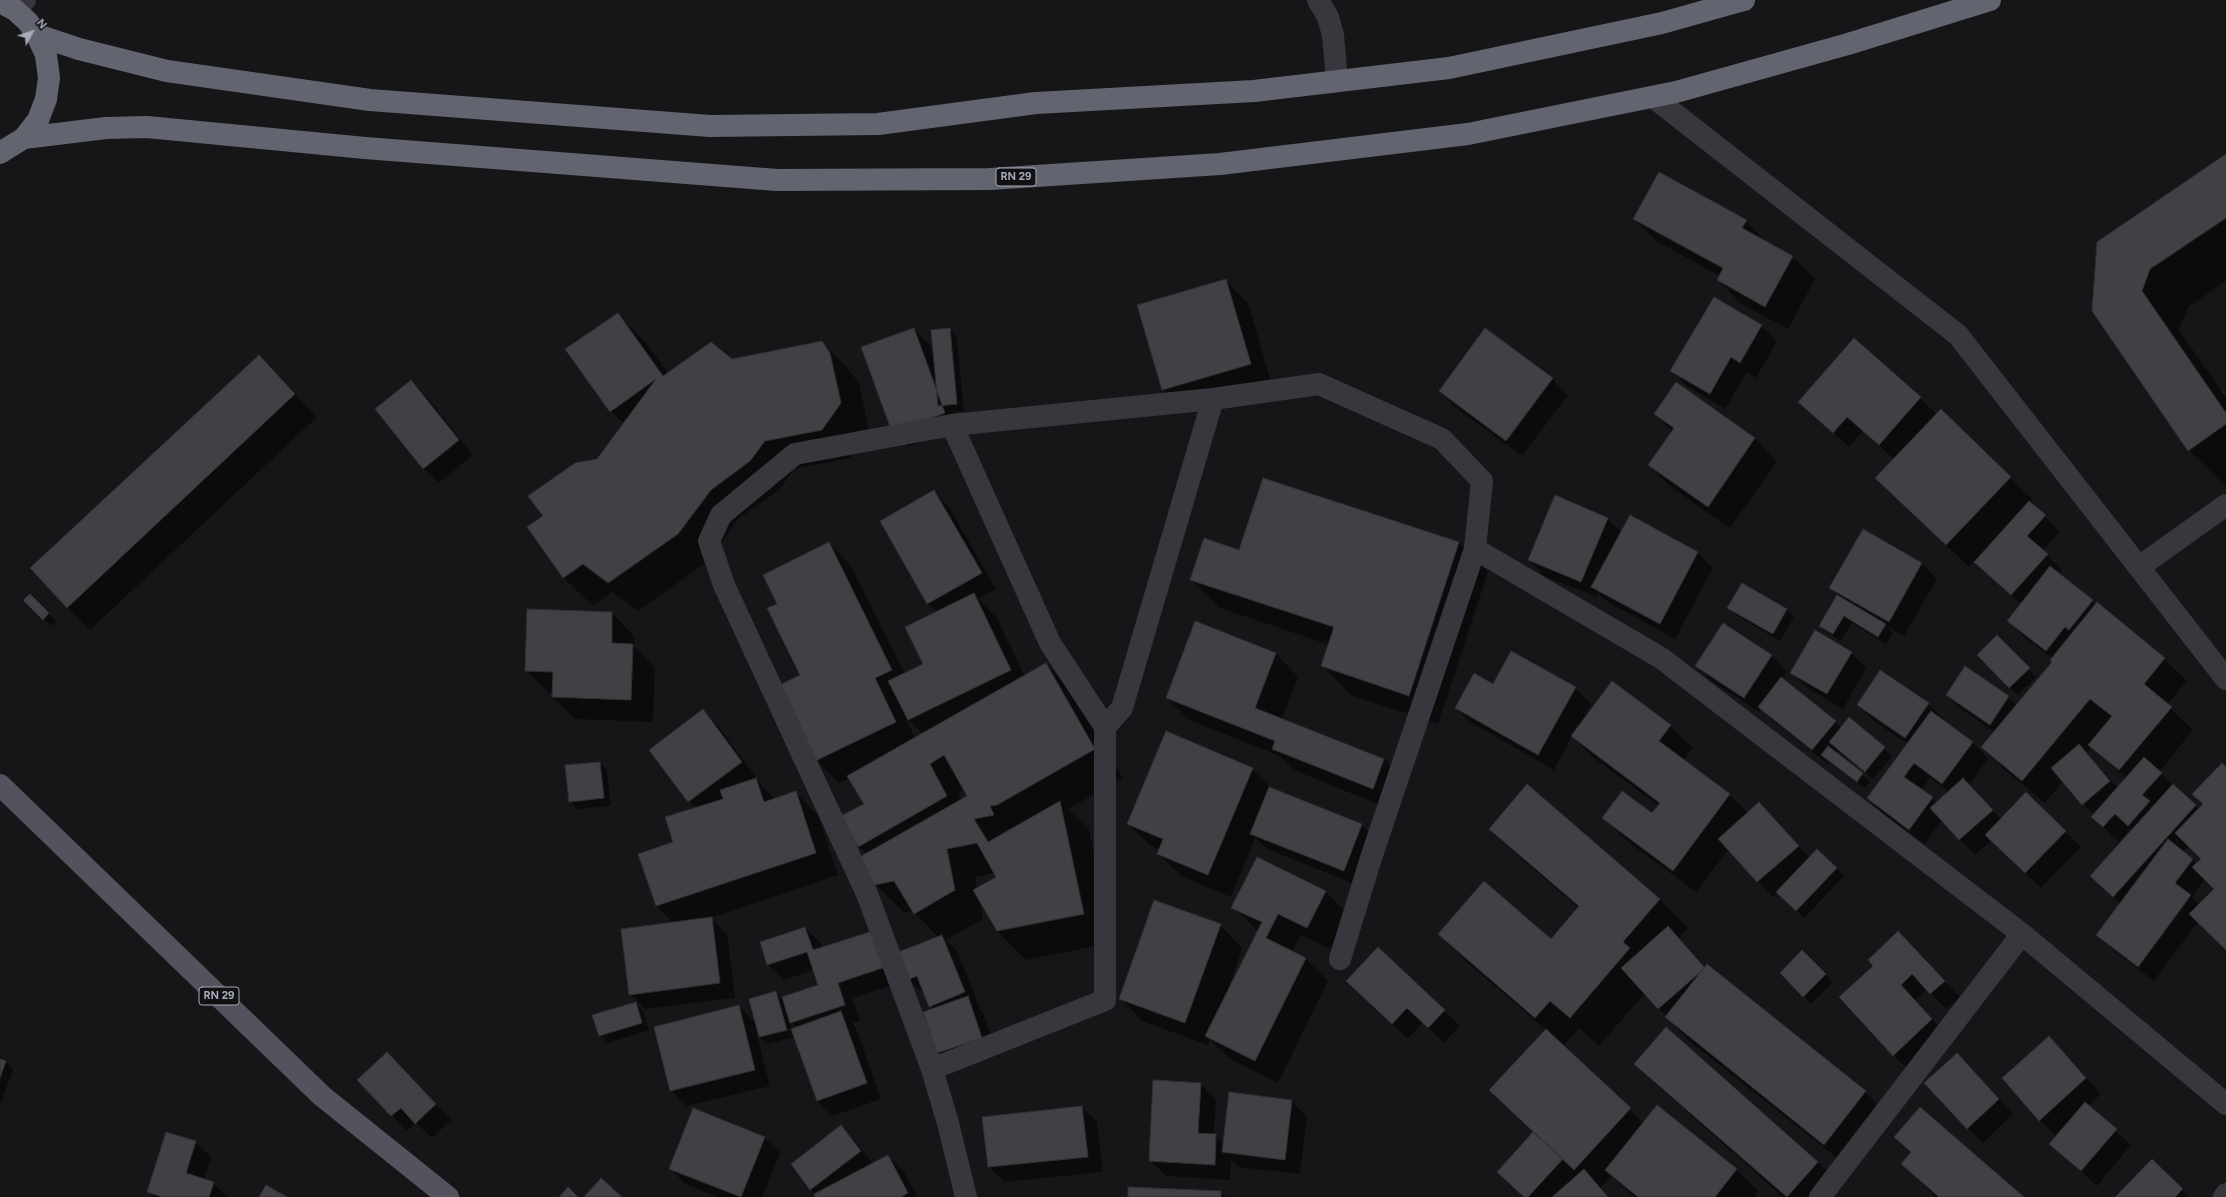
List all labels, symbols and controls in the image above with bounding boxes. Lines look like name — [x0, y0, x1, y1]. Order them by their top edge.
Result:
north arrow — [12, 12, 52, 52]
text: N — [34, 17, 49, 31]
road number: RN 29 — [996, 168, 1036, 186]
road number: RN 29 — [199, 987, 239, 1005]

